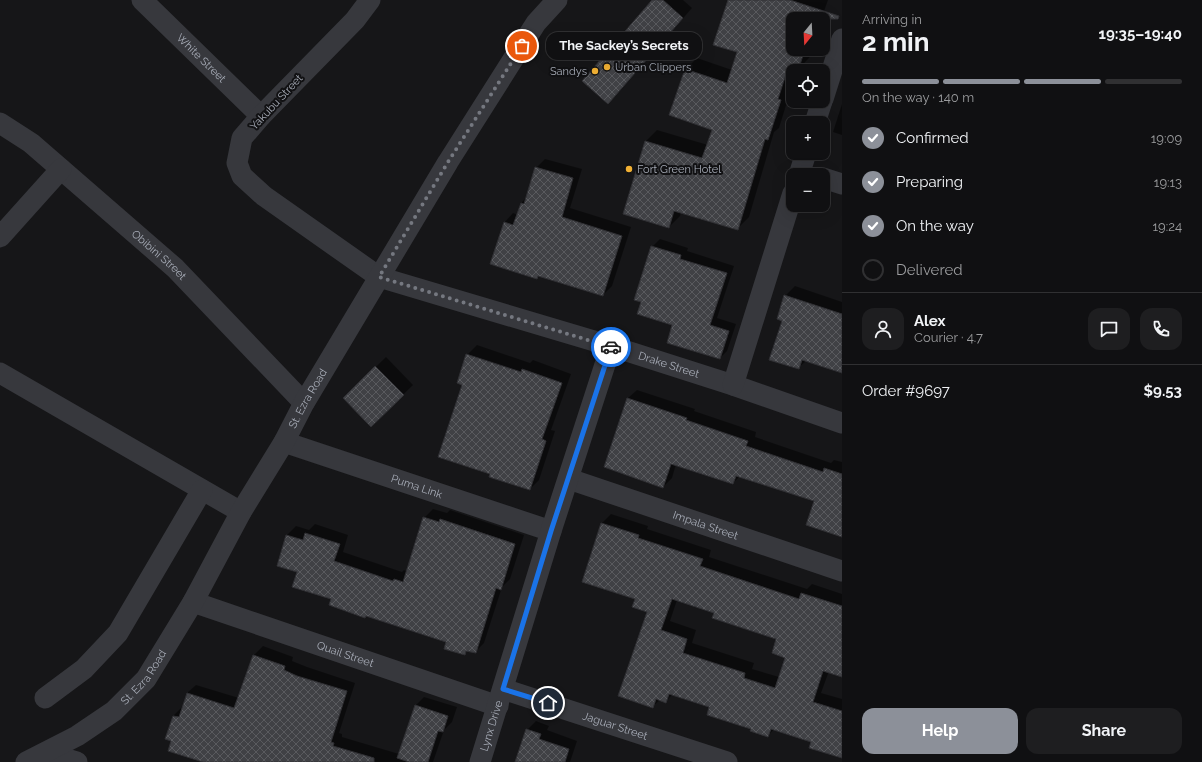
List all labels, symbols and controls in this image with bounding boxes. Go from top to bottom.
north arrow [786,12,830,56]
map controls [786,12,830,212]
text: Arriving in [862,12,922,27]
text: 19:35–19:40 [1099,25,1182,43]
text: 2 min [862,27,929,57]
pin [505,29,539,63]
street label: White Street [174,31,229,85]
callout: The Sackey’s Secrets [546,32,702,60]
icon: bag [511,35,533,57]
text: The Sackey’s Secrets [559,38,689,53]
place label: Urban Clippers [615,61,691,74]
marker: Urban Clippers [602,62,612,72]
button: locate [786,64,830,108]
place label: Sandys [550,65,587,78]
marker: Sandys [590,66,600,76]
street label: Yakubu Street [247,72,306,133]
text: On the way · 140 m [862,90,974,105]
button: + [786,116,830,160]
icon: check [862,127,884,149]
text: Confirmed [896,129,969,147]
text: 19:09 [1151,131,1182,146]
place label: Fort Green Hotel [637,163,721,176]
marker: Fort Green Hotel [624,164,634,174]
button: − [786,168,830,212]
icon: check [862,171,884,193]
text: Preparing [896,173,963,191]
text: 19:13 [1154,175,1182,190]
icon: check [862,215,884,237]
text: On the way [896,217,974,235]
text: 19:24 [1153,219,1182,234]
street label: Obibini Street [129,227,189,283]
text: Delivered [896,261,963,279]
button: person [862,308,904,350]
button: chat [1088,308,1130,350]
button: phone [1140,308,1182,350]
text: Alex [914,312,945,330]
courier [591,327,631,367]
text: Courier · 4.7 [914,330,983,345]
icon: car [600,336,622,358]
street label: Drake Street [637,349,701,381]
street label: St. Ezra Road [286,366,330,431]
text: Order #9697 [862,382,950,400]
text: $9.53 [1144,382,1182,400]
street label: Puma Link [389,472,444,501]
street label: Impala Street [671,508,740,543]
street label: Quail Street [315,639,376,670]
street label: St. Ezra Road [118,648,169,708]
pin [531,686,565,720]
icon: home [537,692,559,714]
street label: Lynx Drive [478,698,506,753]
button: Help [862,708,1018,754]
button: Share [1026,708,1182,754]
street label: Jaguar Street [581,709,649,743]

